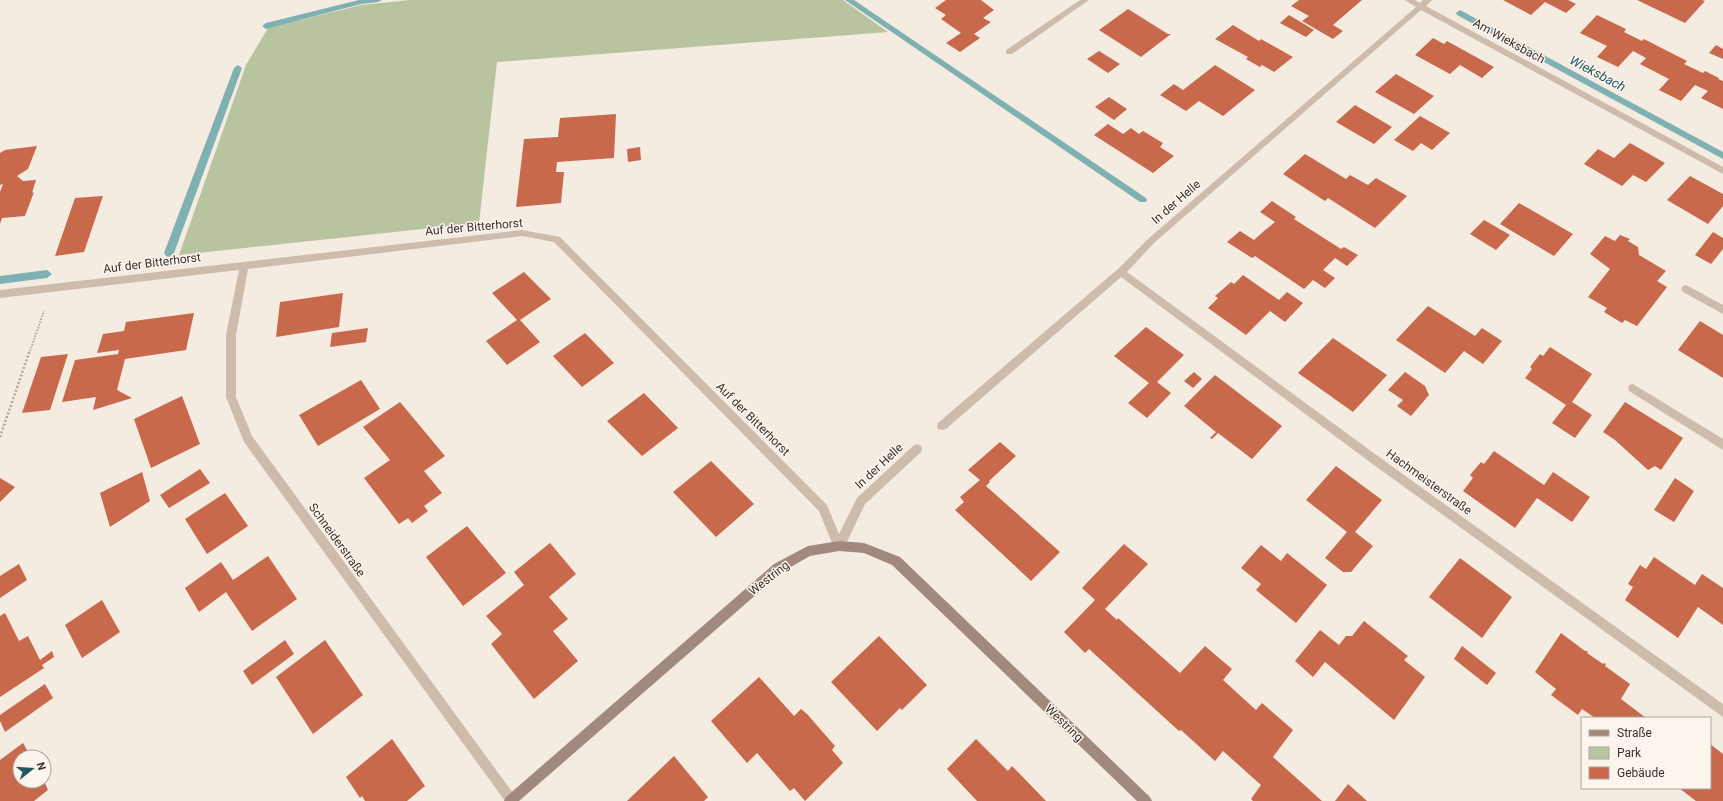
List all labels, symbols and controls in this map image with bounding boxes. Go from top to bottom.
street label: Am Wieksbach [1471,16,1547,66]
water label: Wieksbach [1567,52,1628,94]
street label: In der Helle [1149,177,1203,227]
street label: Auf der Bitterhorst [425,216,524,238]
street label: Auf der Bitterhorst [103,250,202,276]
street label: Auf der Bitterhorst [713,379,793,459]
street label: In der Helle [852,440,906,492]
street label: Hachmeisterstraße [1383,446,1475,518]
street label: Schneiderstraße [306,501,368,579]
street label: Westring [746,558,792,598]
street label: Westring [1042,702,1086,744]
legend [1581,717,1711,789]
text: Straße [1617,726,1652,740]
text: Park [1617,746,1642,760]
north arrow [12,749,52,789]
text: N [34,761,49,772]
text: Gebäude [1617,766,1665,780]

